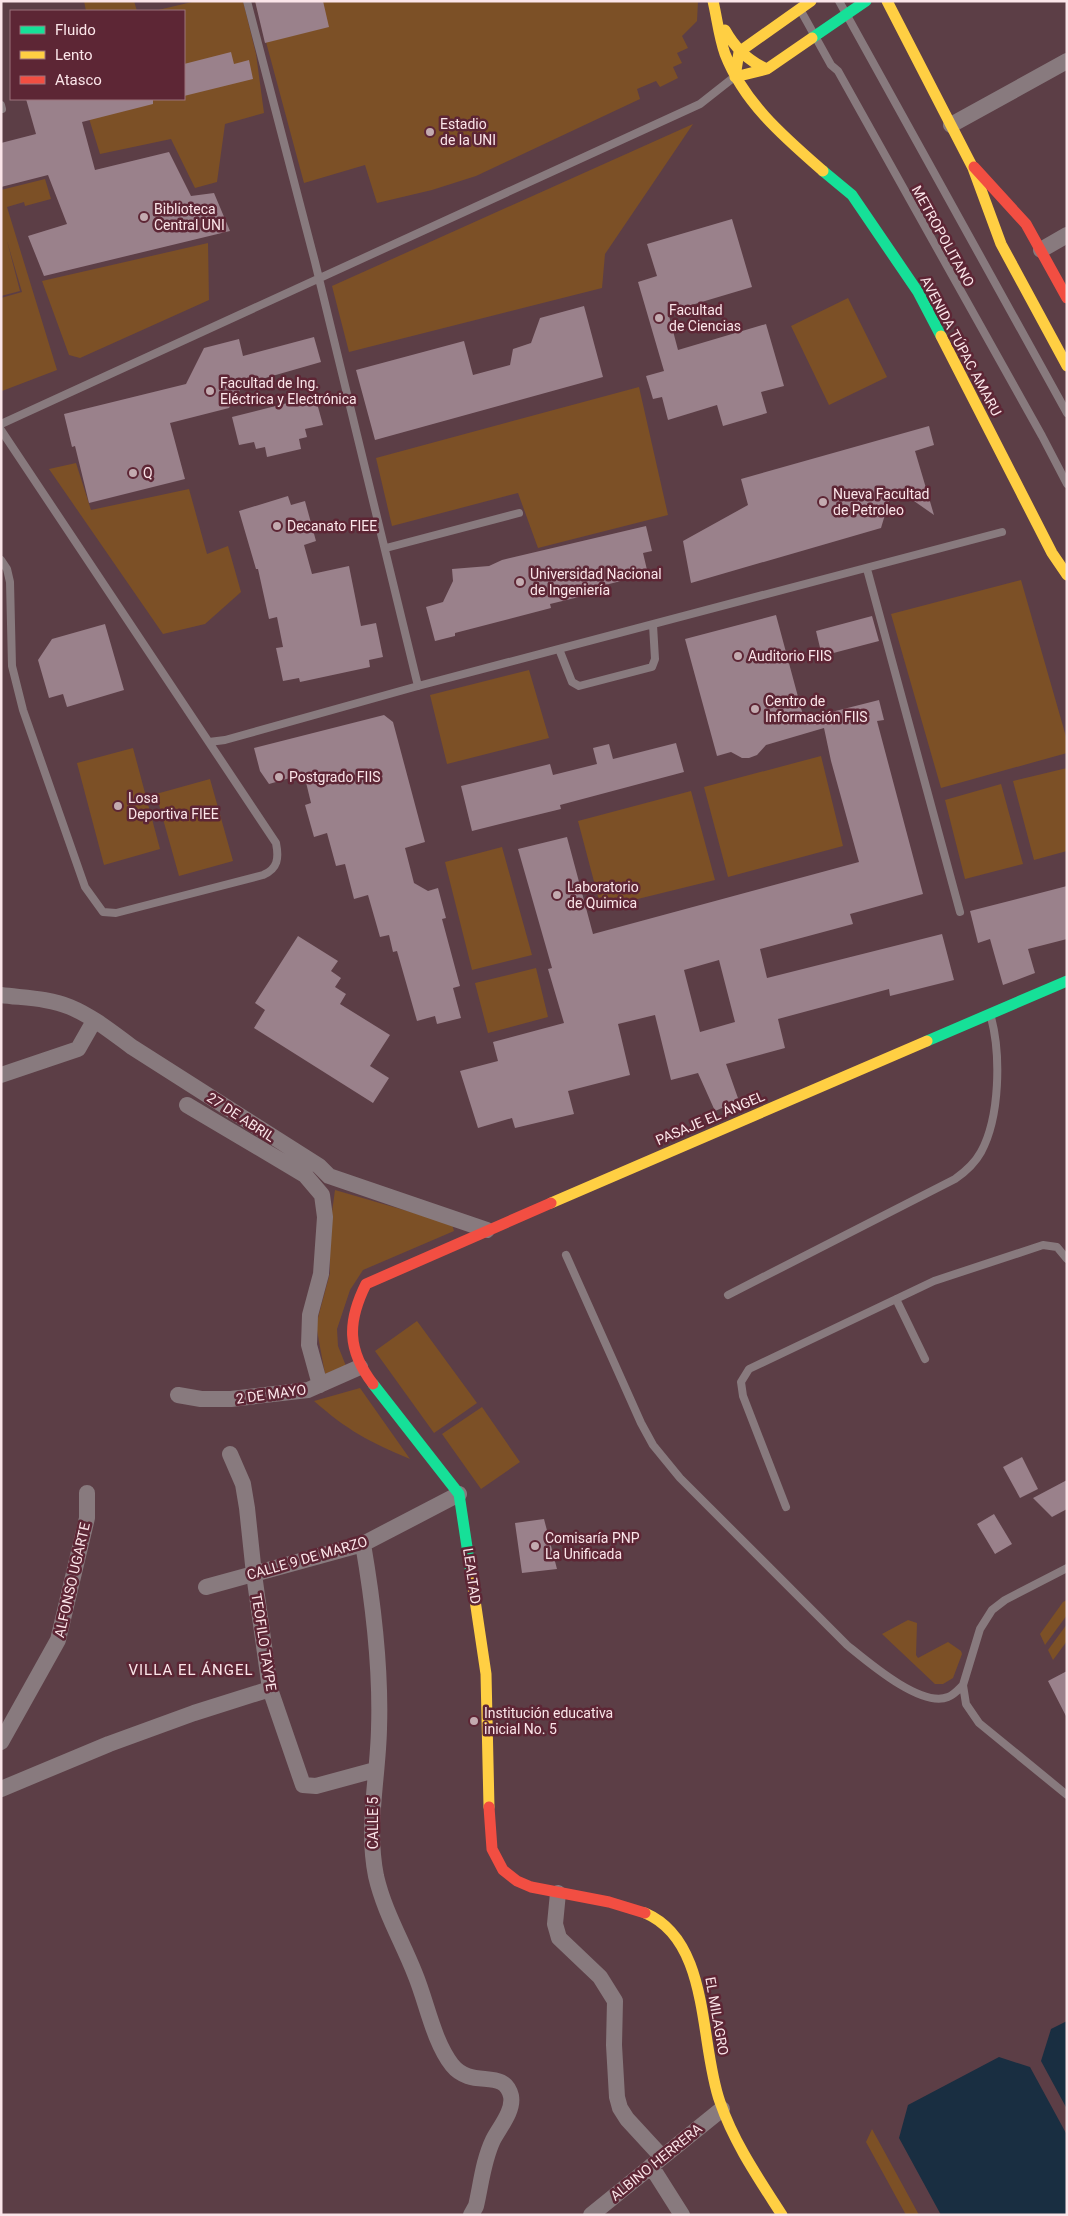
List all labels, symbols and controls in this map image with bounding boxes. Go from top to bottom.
legend [10,10,185,100]
text: Fluido [55,21,96,39]
text: Lento [55,46,93,64]
text: Atasco [55,71,102,89]
place label: Estadio de la UNI [440,116,496,148]
marker: Estadio de la UNI [424,126,436,138]
street label: METROPOLITANO [909,183,977,289]
place label: Biblioteca Central UNI [154,201,225,233]
marker: Biblioteca Central UNI [138,211,150,223]
street label: AVENIDA TÚPAC AMARU [917,273,1006,419]
place label: Facultad de Ciencias [669,302,741,334]
marker: Facultad de Ciencias [653,312,665,324]
place label: Facultad de Ing. Eléctrica y Electrónica [220,375,357,407]
marker: Facultad de Ing. Eléctrica y Electrónica [204,385,216,397]
place label: Q [143,465,153,481]
marker: Q [127,467,139,479]
place label: Nueva Facultad de Petroleo [833,486,929,518]
marker: Nueva Facultad de Petroleo [817,496,829,508]
place label: Decanato FIEE [287,518,377,534]
marker: Decanato FIEE [271,520,283,532]
place label: Universidad Nacional de Ingeniería [530,566,662,598]
marker: Universidad Nacional de Ingeniería [514,576,526,588]
place label: Auditorio FIIS [748,648,832,664]
marker: Auditorio FIIS [732,650,744,662]
place label: Centro de Información FIIS [765,693,868,725]
marker: Centro de Información FIIS [749,703,761,715]
place label: Postgrado FIIS [289,769,381,785]
marker: Postgrado FIIS [273,771,285,783]
place label: Losa Deportiva FIEE [128,790,219,822]
marker: Losa Deportiva FIEE [112,800,124,812]
place label: Laboratorio de Quimica [567,879,639,911]
marker: Laboratorio de Quimica [551,889,563,901]
street label: PASAJE EL ÁNGEL [653,1087,767,1148]
street label: 27 DE ABRIL [204,1089,278,1145]
street label: 2 DE MAYO [235,1381,307,1407]
street label: ALFONSO UGARTE [51,1521,93,1639]
place label: Comisaría PNP La Unificada [545,1530,640,1562]
street label: CALLE 9 DE MARZO [245,1533,369,1583]
marker: Comisaría PNP La Unificada [529,1540,541,1552]
street label: LEALTAD [460,1547,484,1605]
street label: TEOFILO TAYPE [248,1592,280,1692]
district label: VILLA EL ÁNGEL [128,1661,254,1679]
place label: Institución educativa inicial No. 5 [484,1705,613,1737]
marker: Institución educativa inicial No. 5 [468,1715,480,1727]
street label: CALLE 5 [365,1797,381,1849]
street label: EL MILAGRO [702,1975,732,2057]
street label: ALBINO HERRERA [607,2120,705,2204]

